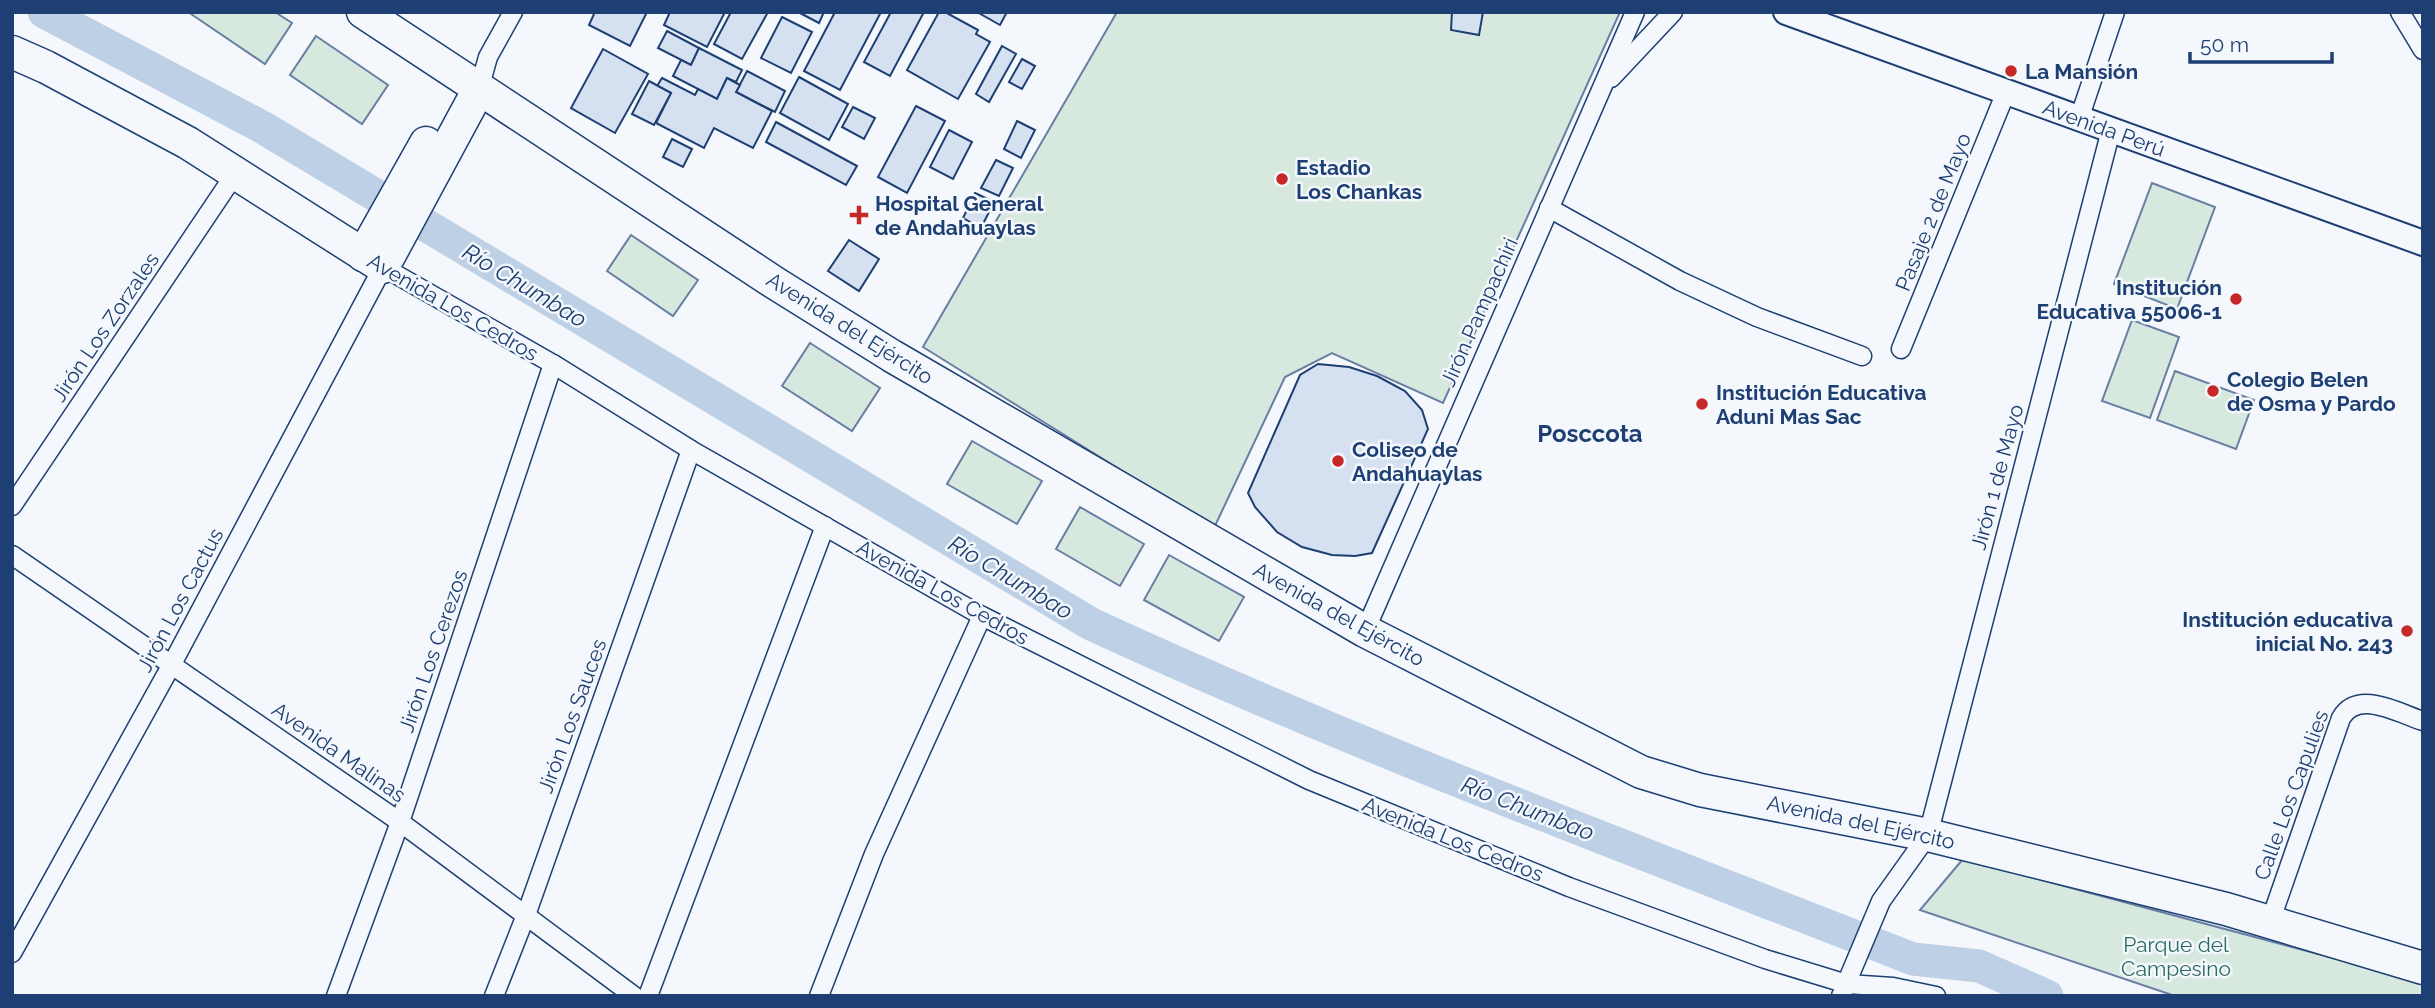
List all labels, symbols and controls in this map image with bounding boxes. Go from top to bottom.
scale bar [2190,21,2332,65]
text: 50 m [2200,32,2249,57]
place label: La Mansión [2025,59,2138,84]
marker: La Mansión [2003,63,2019,79]
street label: Avenida Perú [2039,94,2169,162]
street label: Pasaje 2 de Mayo [1890,129,1976,295]
place label: Estadio Los Chankas [1296,155,1422,204]
marker: Estadio Los Chankas [1274,171,1290,187]
place label: Hospital General de Andahuaylas [875,191,1044,240]
marker: Hospital General de Andahuaylas [849,205,869,225]
street label: Jirón Pampachiri [1435,234,1523,390]
water label: Río Chumbao [458,237,592,333]
street label: Jirón Los Zorzales [46,248,164,406]
street label: Avenida Los Cedros [363,248,543,366]
street label: Avenida del Ejército [762,267,938,389]
place label: Institución Educativa 55006-1 [2037,275,2222,324]
marker: Institución Educativa 55006-1 [2228,291,2244,307]
place label: Colegio Belen de Osma y Pardo [2227,367,2396,416]
place label: Institución Educativa Aduni Mas Sac [1716,380,1927,429]
marker: Colegio Belen de Osma y Pardo [2205,383,2221,399]
marker: Institución Educativa Aduni Mas Sac [1694,396,1710,412]
street label: Jirón 1 de Mayo [1966,401,2028,553]
district label: Posccota [1537,419,1643,448]
place label: Coliseo de Andahuaylas [1352,437,1482,486]
marker: Coliseo de Andahuaylas [1330,453,1346,469]
street label: Jirón Los Cactus [132,524,228,676]
water label: Río Chumbao [944,529,1078,625]
street label: Avenida Los Cedros [853,534,1033,650]
street label: Avenida del Ejército [1249,557,1429,671]
street label: Jirón Los Cerezos [393,566,473,736]
place label: Institución educativa inicial No. 243 [2182,607,2393,656]
marker: Institución educativa inicial No. 243 [2399,623,2415,639]
street label: Jirón Los Sauces [532,635,612,797]
street label: Avenida Malinas [267,697,411,807]
street label: Calle Los Capulies [2249,707,2333,883]
water label: Río Chumbao [1458,770,1598,846]
street label: Avenida del Ejército [1765,790,1957,854]
street label: Avenida Los Cedros [1359,791,1547,887]
park label: Parque del Campesino [2121,932,2231,981]

